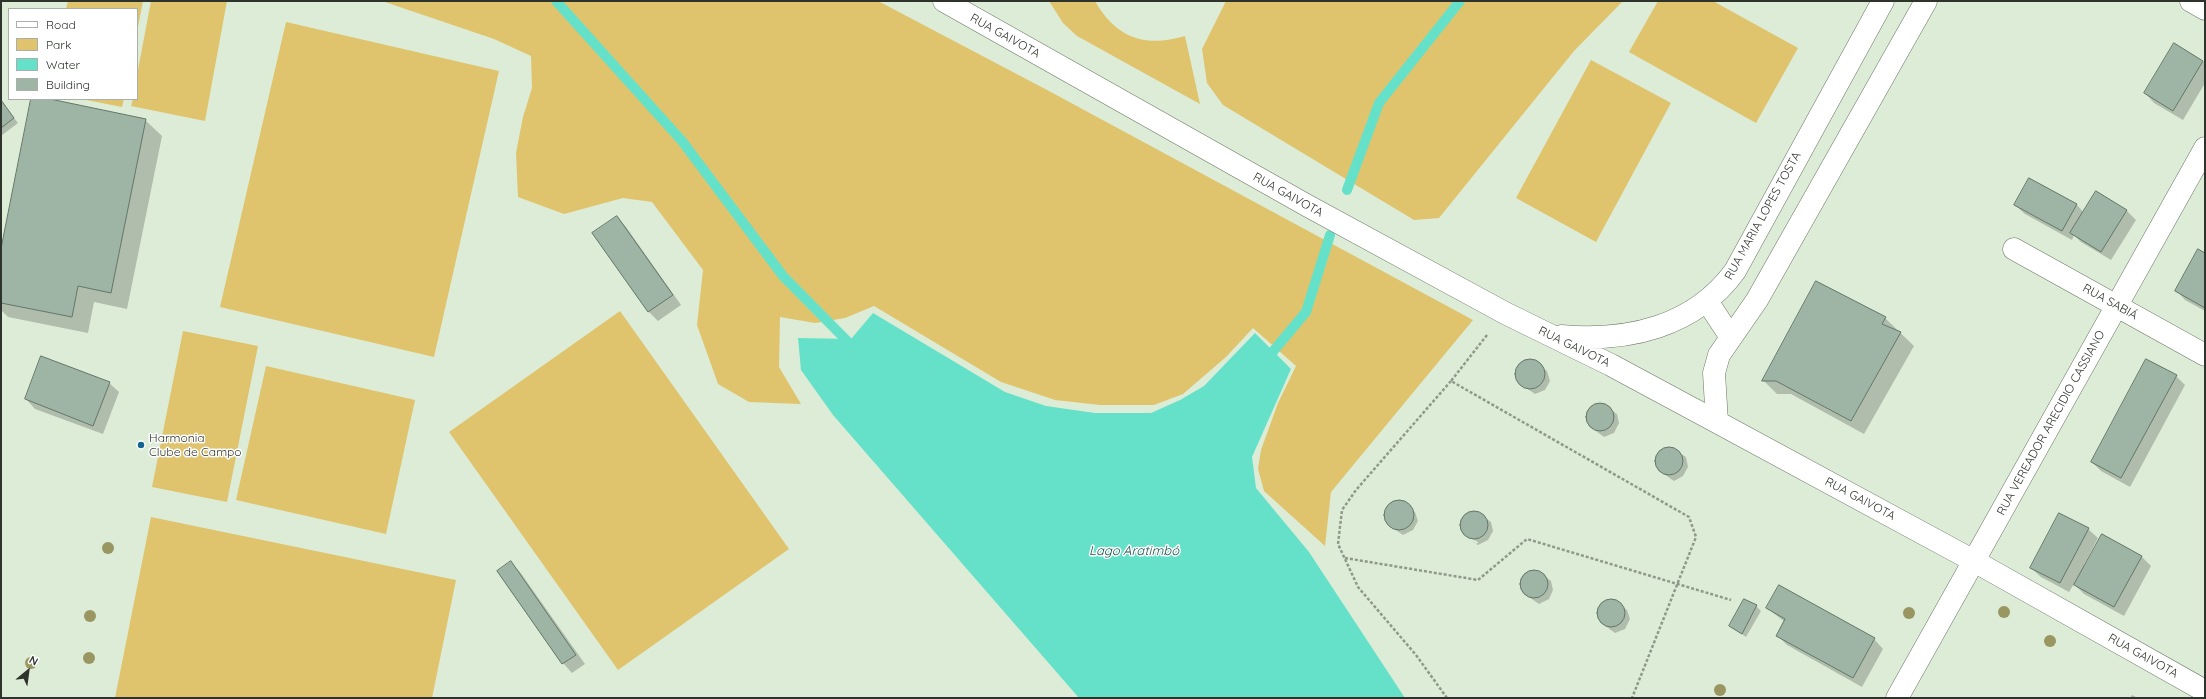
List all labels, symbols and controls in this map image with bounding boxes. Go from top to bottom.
legend [8,8,138,100]
street label: RUA GAIVOTA [967,11,1043,61]
text: Road [46,17,76,32]
text: Park [46,37,71,52]
text: Water [46,57,80,72]
text: Building [46,77,90,92]
street label: RUA MARIA LOPES TOSTA [1722,150,1804,282]
street label: RUA GAIVOTA [1250,170,1326,220]
street label: RUA SABIÁ [2080,281,2140,323]
street label: RUA GAIVOTA [1536,323,1612,371]
street label: RUA VEREADOR ARECIDIO CASSIANO [1994,328,2108,518]
place label: Harmonia Clube de Campo [149,431,242,459]
marker: Harmonia Clube de Campo [136,440,146,450]
street label: RUA GAIVOTA [1822,474,1898,524]
water label: Lago Aratimbó [1089,543,1179,559]
street label: RUA GAIVOTA [2105,631,2181,681]
north arrow [8,651,48,691]
text: N [27,652,41,669]

